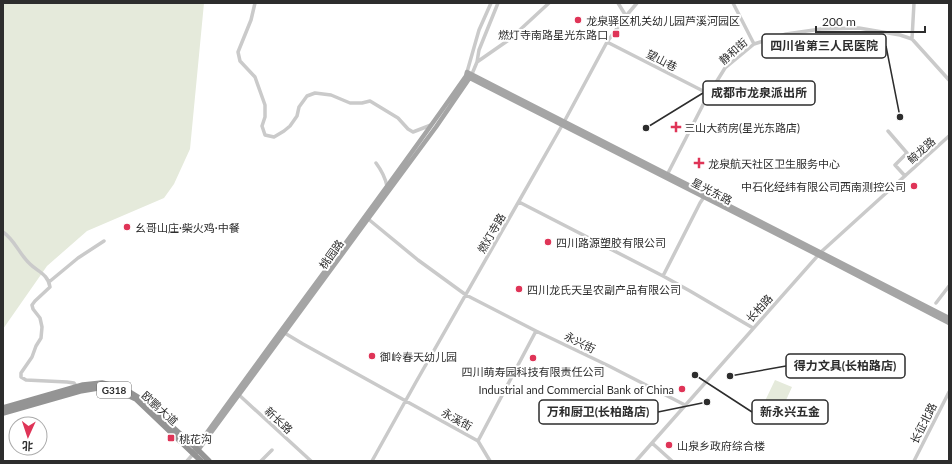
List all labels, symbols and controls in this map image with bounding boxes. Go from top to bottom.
scale bar [816,8,925,34]
place label: 龙泉驿区机关幼儿园芦溪河园区 [586,14,740,27]
text: 200 m [822,14,856,29]
marker: 龙泉驿区机关幼儿园芦溪河园区 [573,15,583,25]
place label: 燃灯寺南路星光东路口 [498,28,608,41]
marker: 燃灯寺南路星光东路口 [611,29,621,39]
callout: 四川省第三人民医院 [762,34,886,58]
street label: 静和街 [716,35,750,67]
text: 四川省第三人民医院 [770,38,878,53]
street label: 望山巷 [644,47,680,73]
callout: 成都市龙泉派出所 [703,81,815,105]
text: 成都市龙泉派出所 [711,85,807,100]
place label: 三山大药房(星光东路店) [684,121,800,134]
marker: 三山大药房(星光东路店) [671,122,681,132]
street label: 鲸龙路 [904,134,938,166]
marker: 龙泉航天社区卫生服务中心 [693,157,705,169]
place label: 龙泉航天社区卫生服务中心 [708,157,840,170]
street label: 星光东路 [689,175,735,207]
place label: 中石化经纬有限公司西南测控公司 [741,180,906,193]
marker: 中石化经纬有限公司西南测控公司 [909,181,919,191]
street label: 燃灯寺路 [474,211,508,255]
place label: 幺哥山庄·柴火鸡·中餐 [135,221,240,234]
marker: 幺哥山庄·柴火鸡·中餐 [122,222,132,232]
place label: 四川路源塑胶有限公司 [556,236,666,249]
street label: 桃园路 [316,237,346,271]
marker: 四川路源塑胶有限公司 [543,237,553,247]
place label: 四川龙氏天呈农副产品有限公司 [527,283,681,296]
marker: 四川龙氏天呈农副产品有限公司 [514,284,524,294]
street label: 长柏路 [743,291,775,325]
street label: 永兴街 [562,329,598,355]
place label: 御岭春天幼儿园 [379,350,457,363]
marker: 御岭春天幼儿园 [367,351,377,361]
marker: 四川萌寿园科技有限责任公司 [528,353,538,363]
callout: 得力文具(长柏路店) [786,354,905,378]
text: 得力文具(长柏路店) [794,358,896,373]
place label: 四川萌寿园科技有限责任公司 [462,365,605,378]
road number: G318 [97,382,131,398]
place label: Industrial and Commercial Bank of China [478,383,674,396]
marker: Industrial and Commercial Bank of China [677,384,687,394]
street label: 欧鹏大道 [139,388,181,428]
callout: 万和厨卫(长柏路店) [539,400,658,424]
callout: 新永兴五金 [752,400,828,424]
street label: 长征北路 [907,400,939,446]
street label: 新长路 [262,404,296,436]
text: 万和厨卫(长柏路店) [547,404,649,419]
text: 新永兴五金 [760,404,820,419]
street label: 永溪街 [439,405,475,433]
north arrow [8,416,48,456]
place label: 桃花沟 [179,432,212,445]
marker: 桃花沟 [166,433,176,443]
place label: 山泉乡政府综合楼 [677,439,765,452]
text: 北 [22,440,33,453]
marker: 山泉乡政府综合楼 [664,440,674,450]

